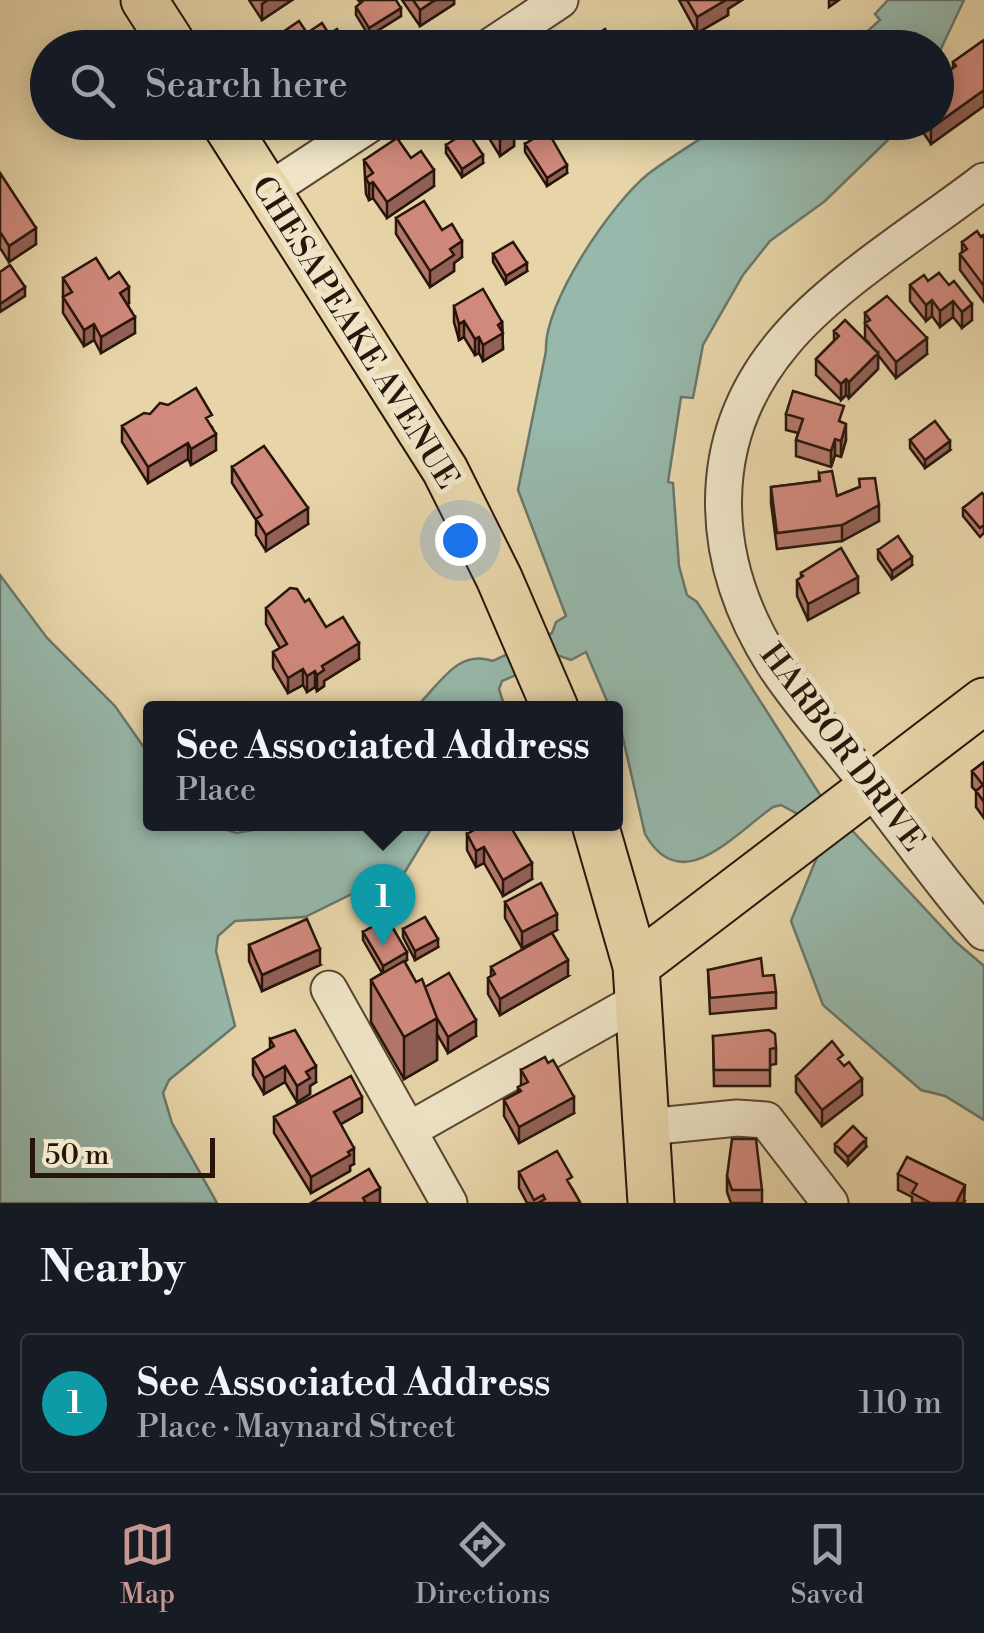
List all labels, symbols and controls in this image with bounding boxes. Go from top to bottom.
search box [30,30,954,140]
icon: search [65,58,120,113]
text: Search here [145,62,348,109]
street label: CHESAPEAKE AVENUE [243,169,468,496]
your location [435,515,486,566]
street label: HARBOR DRIVE [751,636,933,859]
popup [143,701,623,831]
text: See Associated Address [176,723,590,770]
text: Place [176,770,256,810]
pin: 1 [350,864,416,946]
scale bar [30,1133,215,1178]
text: 50 m [45,1138,109,1173]
text: Nearby [40,1242,185,1295]
text: See Associated Address [137,1360,550,1407]
text: 1 [67,1383,82,1423]
text: 110 m [859,1383,942,1423]
text: Place · Maynard Street [137,1407,456,1447]
tab: Map [120,1517,175,1612]
tab: Directions [415,1517,550,1612]
tab: Saved [790,1517,864,1612]

